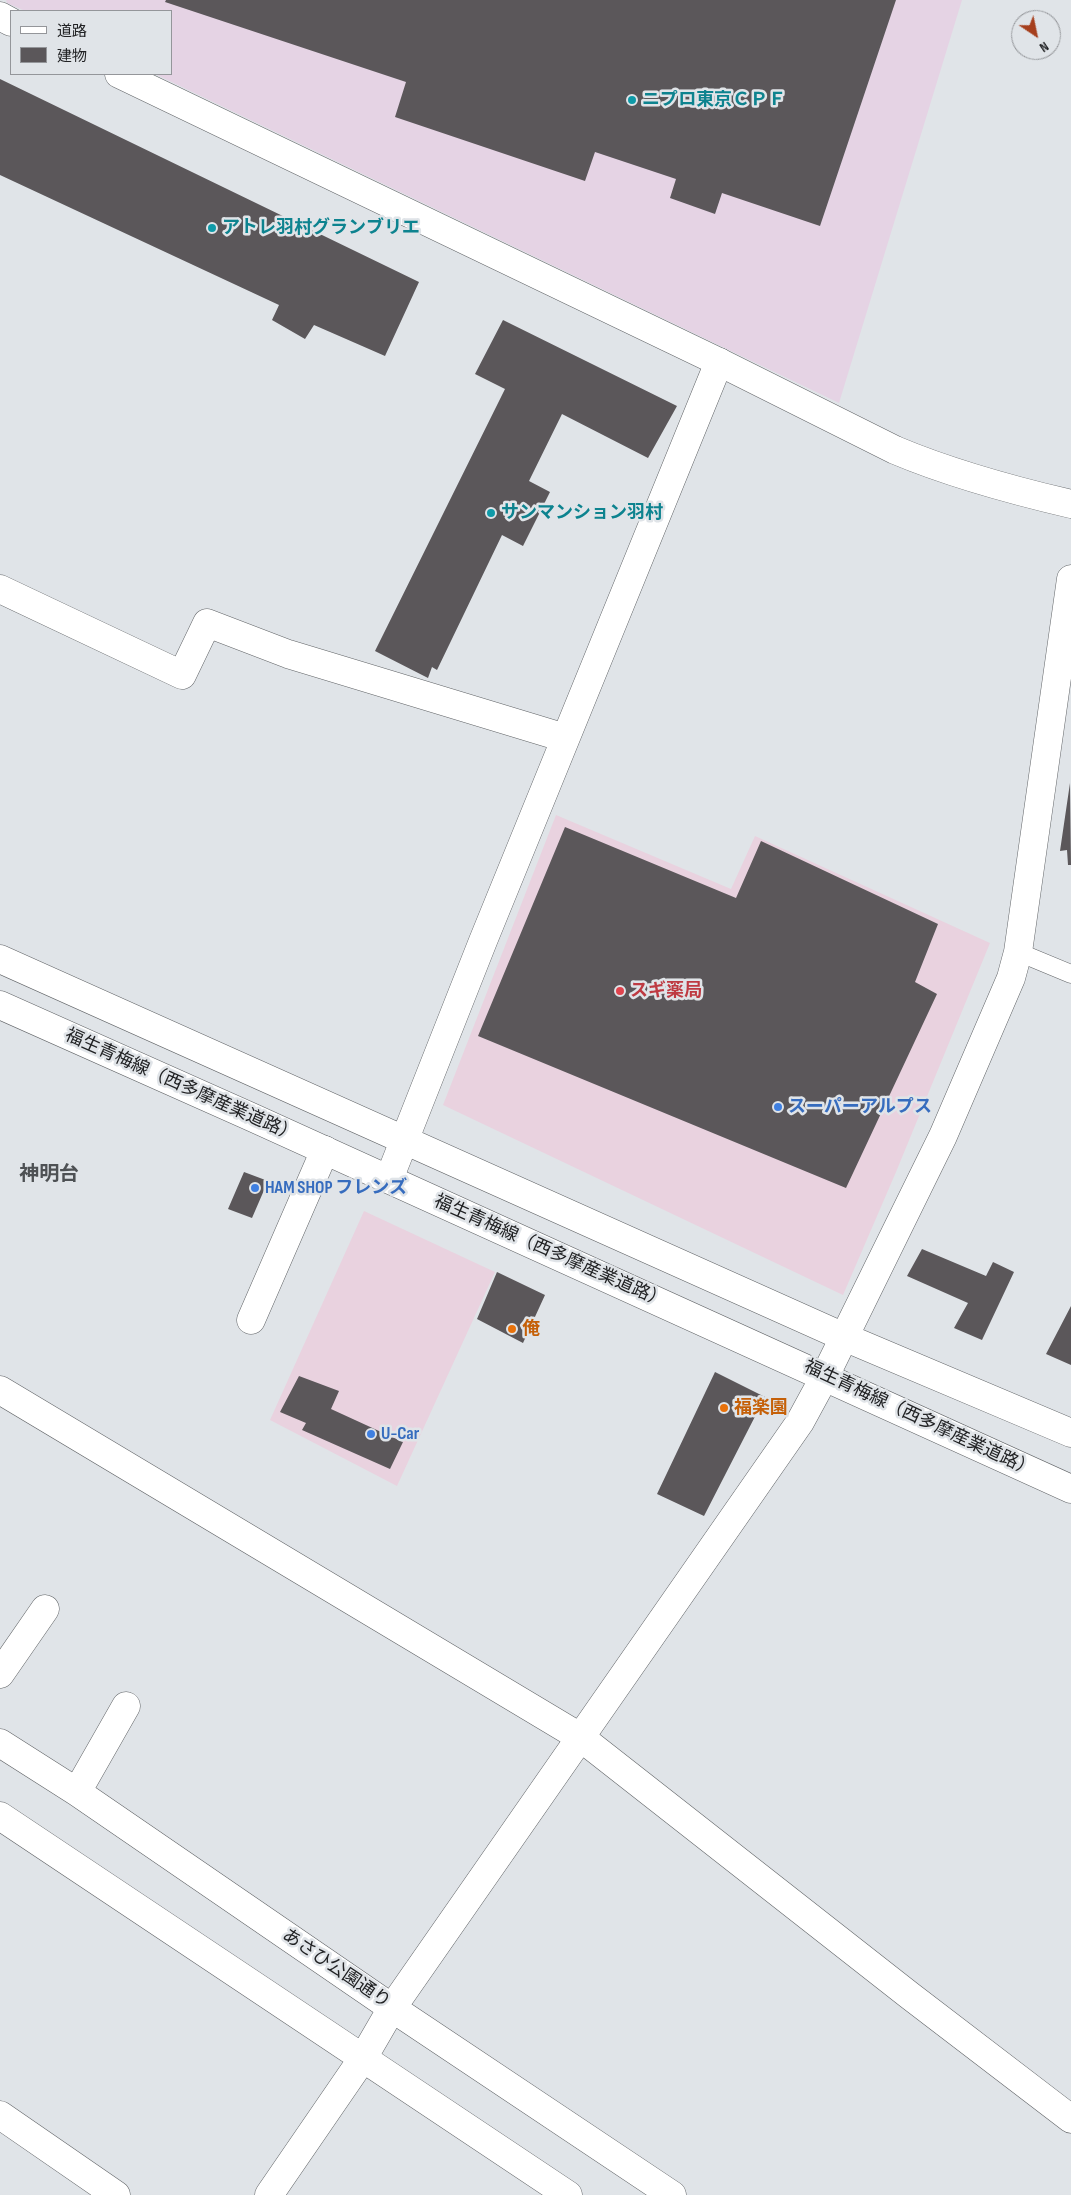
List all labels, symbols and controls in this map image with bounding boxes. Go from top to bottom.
legend [10,10,172,75]
north arrow [1011,10,1061,60]
text: 道路 [57,22,87,41]
text: N [1036,38,1052,56]
text: 建物 [57,47,87,66]
place label: ニプロ東京ＣＰＦ [642,89,786,111]
marker: ニプロ東京ＣＰＦ [626,94,638,106]
place label: アトレ羽村グランブリエ [222,217,420,239]
marker: アトレ羽村グランブリエ [206,222,218,234]
place label: サンマンション羽村 [501,502,663,524]
marker: サンマンション羽村 [485,507,497,519]
place label: スギ薬局 [630,980,702,1002]
marker: スギ薬局 [614,985,626,997]
street label: 福生青梅線（西多摩産業道路） [62,1025,300,1147]
place label: スーパーアルプス [788,1096,932,1118]
marker: スーパーアルプス [772,1101,784,1113]
district label: 神明台 [19,1163,79,1187]
place label: HAM SHOP フレンズ [265,1177,407,1199]
marker: HAM SHOP フレンズ [249,1182,261,1194]
street label: 福生青梅線（西多摩産業道路） [431,1191,669,1313]
place label: 俺 [522,1318,540,1340]
marker: 俺 [506,1323,518,1335]
street label: 福生青梅線（西多摩産業道路） [800,1356,1038,1482]
place label: 福楽園 [734,1397,788,1419]
marker: 福楽園 [718,1402,730,1414]
place label: U-Car [381,1423,419,1445]
marker: U-Car [365,1428,377,1440]
street label: あさひ公園通り [278,1925,394,2013]

